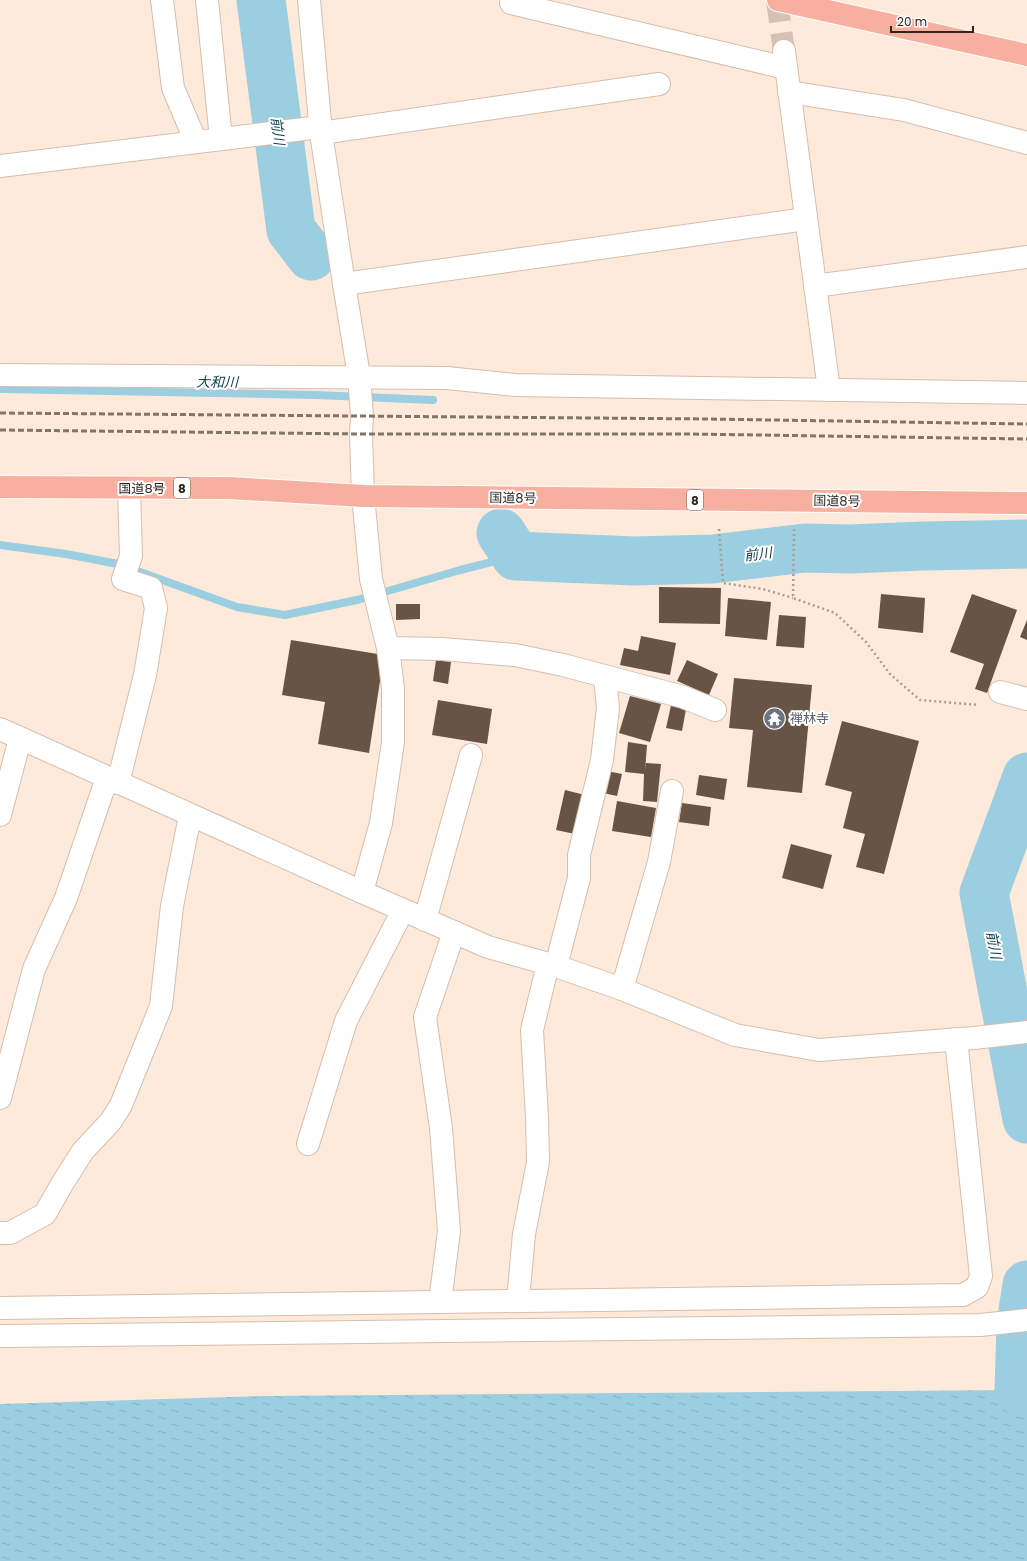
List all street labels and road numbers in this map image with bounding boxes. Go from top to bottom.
road number: 8 [174,478,190,498]
street label: 国道8号 [118,479,166,498]
street label: 国道8号 [489,488,537,508]
road number: 8 [687,490,703,510]
street label: 国道8号 [813,491,861,511]

